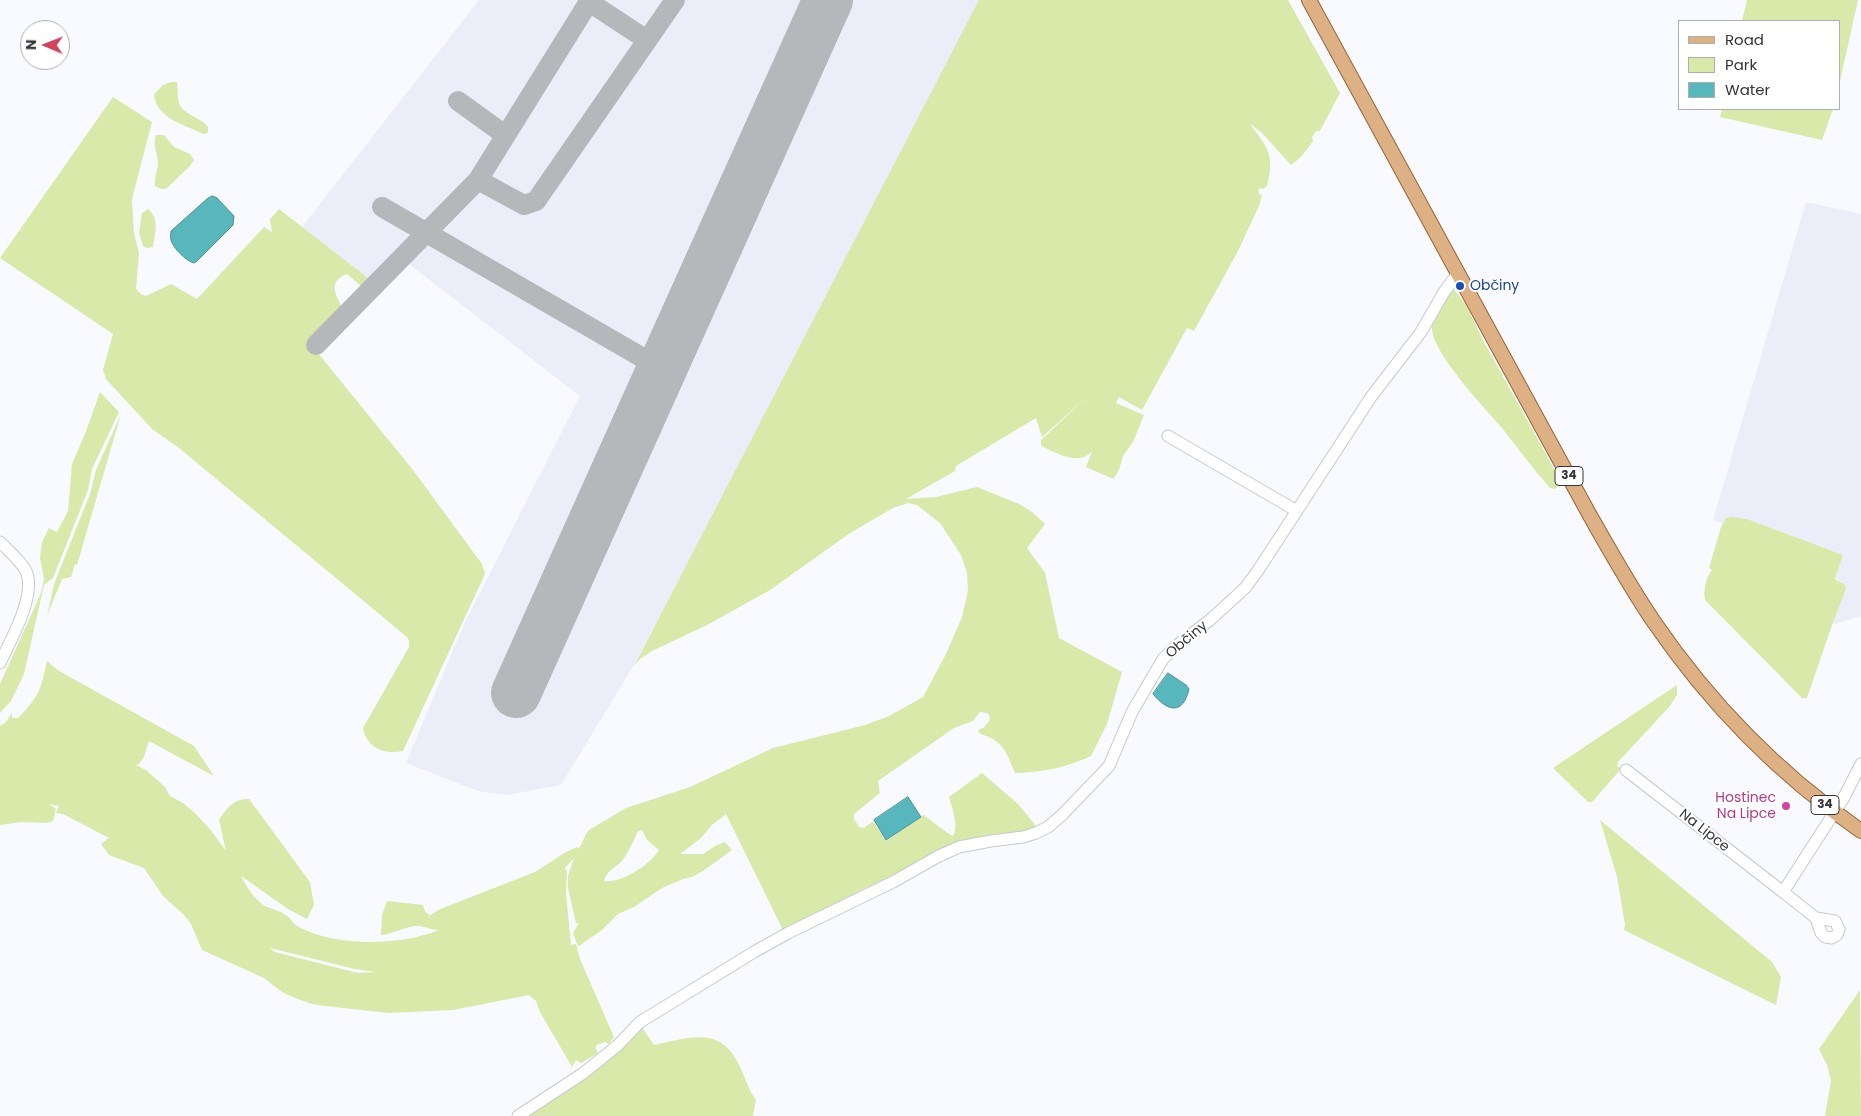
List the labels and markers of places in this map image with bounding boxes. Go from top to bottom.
place label: Občiny [1470,278,1519,294]
marker: Občiny [1454,280,1466,292]
place label: Hostinec Na Lipce [1715,790,1776,822]
marker: Hostinec Na Lipce [1780,800,1792,812]

